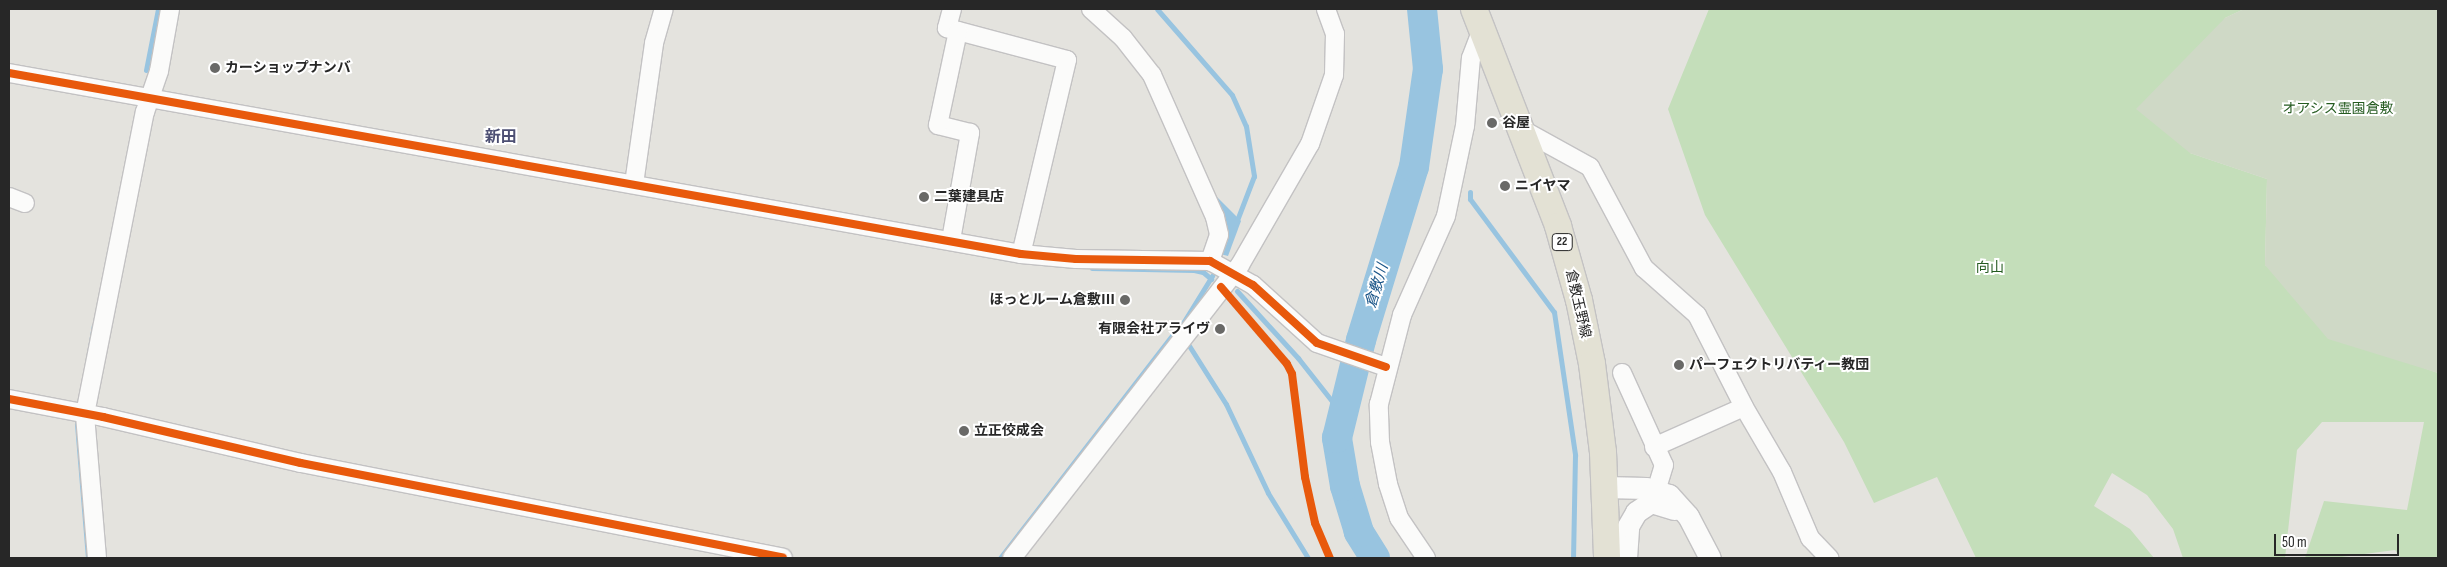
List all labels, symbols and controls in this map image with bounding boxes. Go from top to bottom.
place label: カーショップナンバ [225,60,351,76]
marker: カーショップナンバ [209,62,221,74]
park label: オアシス霊園倉敷 [2282,101,2394,117]
place label: 谷屋 [1502,115,1530,131]
marker: 谷屋 [1486,117,1498,129]
district label: 新田 [485,128,517,148]
place label: ニイヤマ [1515,178,1571,194]
marker: ニイヤマ [1499,180,1511,192]
place label: 二葉建具店 [934,189,1004,205]
marker: 二葉建具店 [918,191,930,203]
road number: 22 [1551,232,1573,252]
park label: 向山 [1976,260,2004,276]
water label: 倉敷川 [1362,262,1392,310]
street label: 倉敷玉野線 [1562,268,1594,340]
place label: ほっとルーム倉敷Ⅲ [989,292,1115,308]
marker: ほっとルーム倉敷Ⅲ [1119,294,1131,306]
place label: 有限会社アライヴ [1098,321,1210,337]
marker: 有限会社アライヴ [1214,323,1226,335]
place label: パーフェクトリバティー教団 [1689,357,1871,373]
marker: パーフェクトリバティー教団 [1673,359,1685,371]
place label: 立正佼成会 [974,423,1044,439]
marker: 立正佼成会 [958,425,970,437]
scale bar [2277,524,2402,556]
text: 50 m [2282,533,2307,552]

